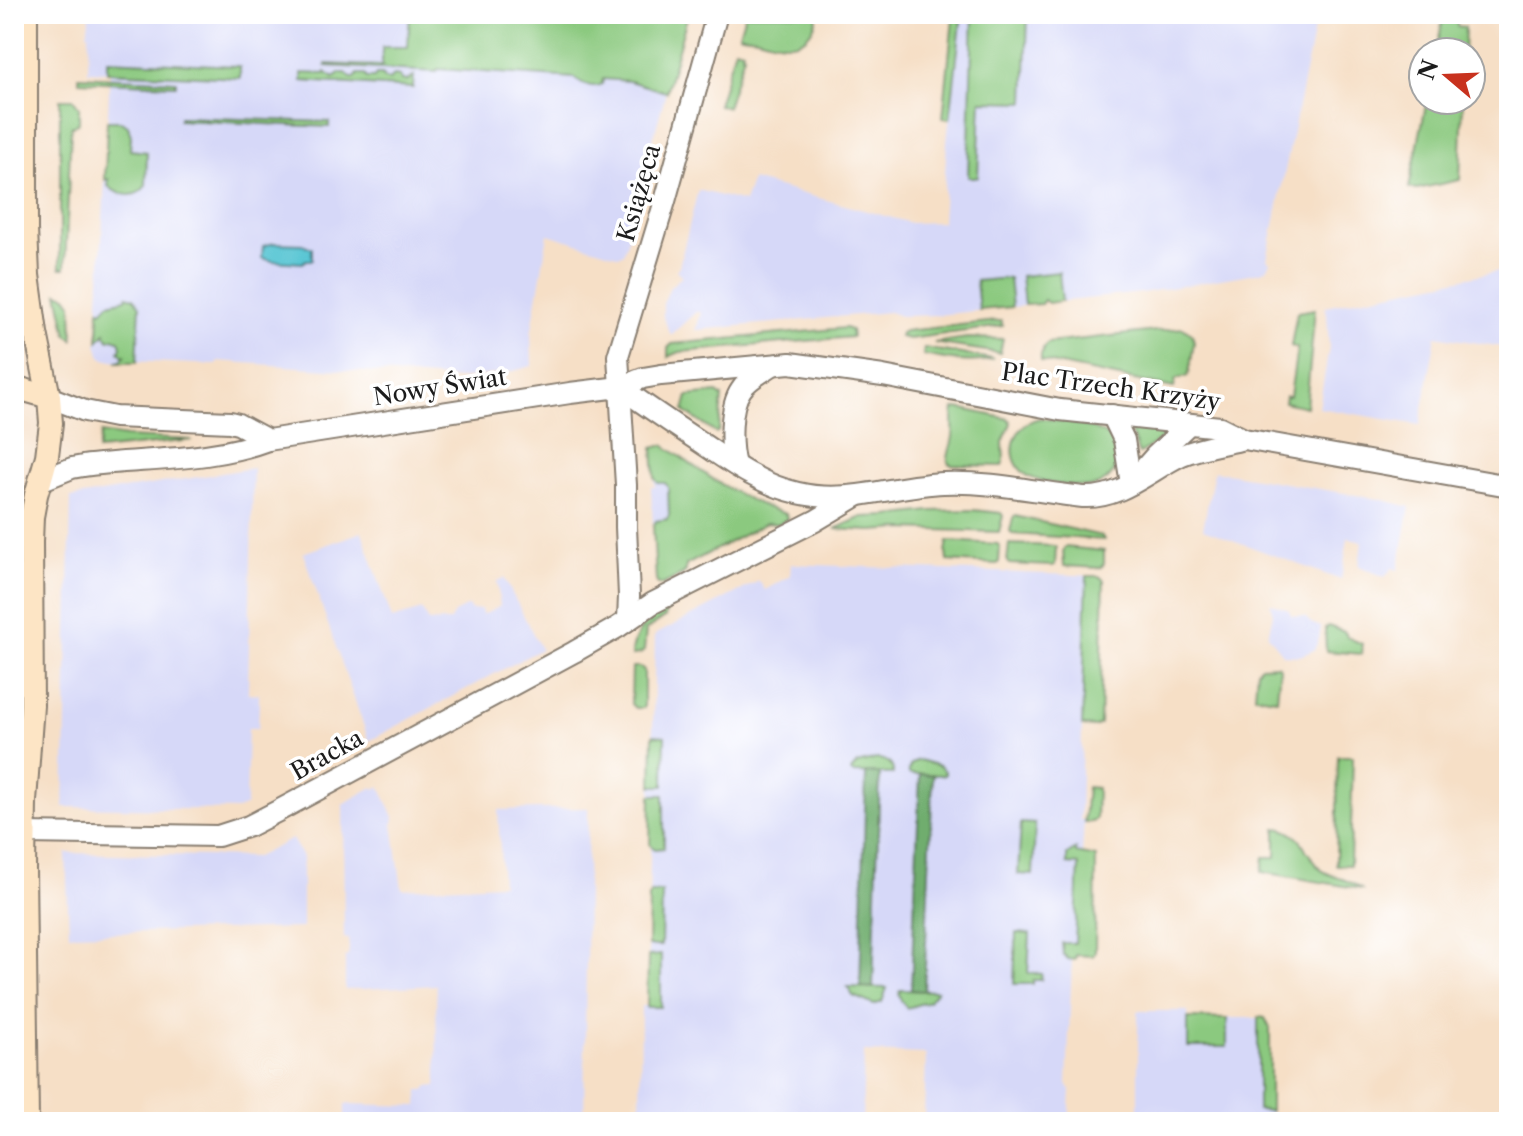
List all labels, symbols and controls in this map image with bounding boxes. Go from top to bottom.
north arrow [1407,36,1487,116]
text: N [1413,56,1444,83]
street label: Książęca [611,140,666,245]
street label: Plac Trzech Krzyży [1000,357,1223,416]
street label: Nowy Świat [371,361,509,411]
street label: Bracka [286,723,368,786]

